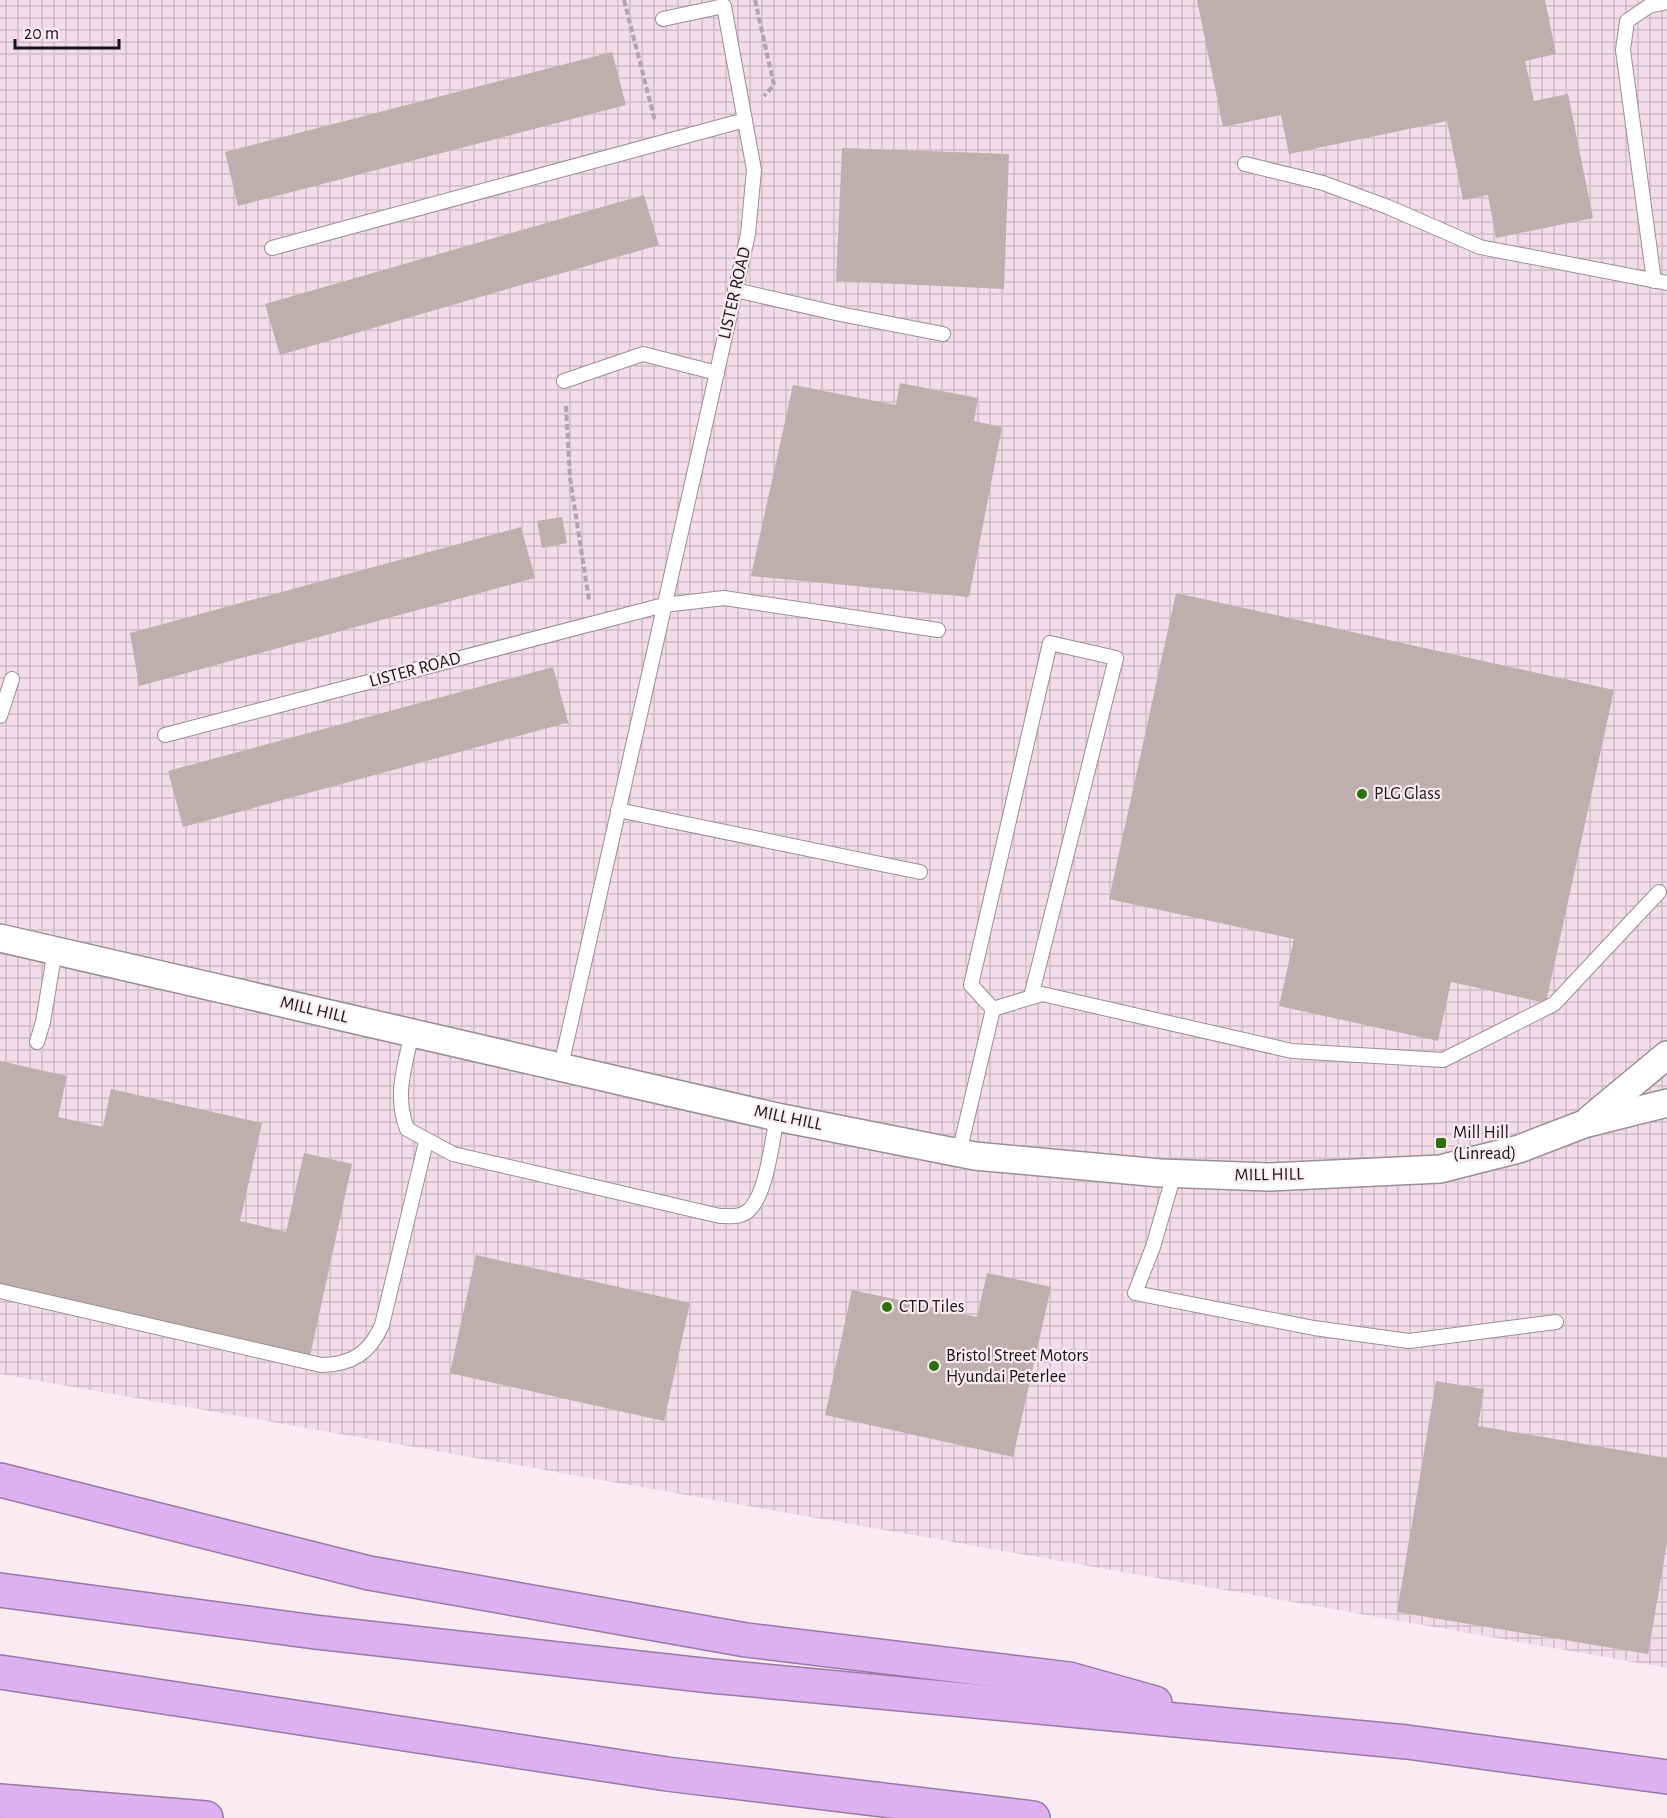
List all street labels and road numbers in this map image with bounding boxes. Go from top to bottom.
street label: LISTER ROAD [716,245,754,341]
street label: LISTER ROAD [367,649,463,691]
street label: MILL HILL [278,993,350,1027]
street label: MILL HILL [752,1102,824,1134]
street label: MILL HILL [1234,1165,1304,1185]

